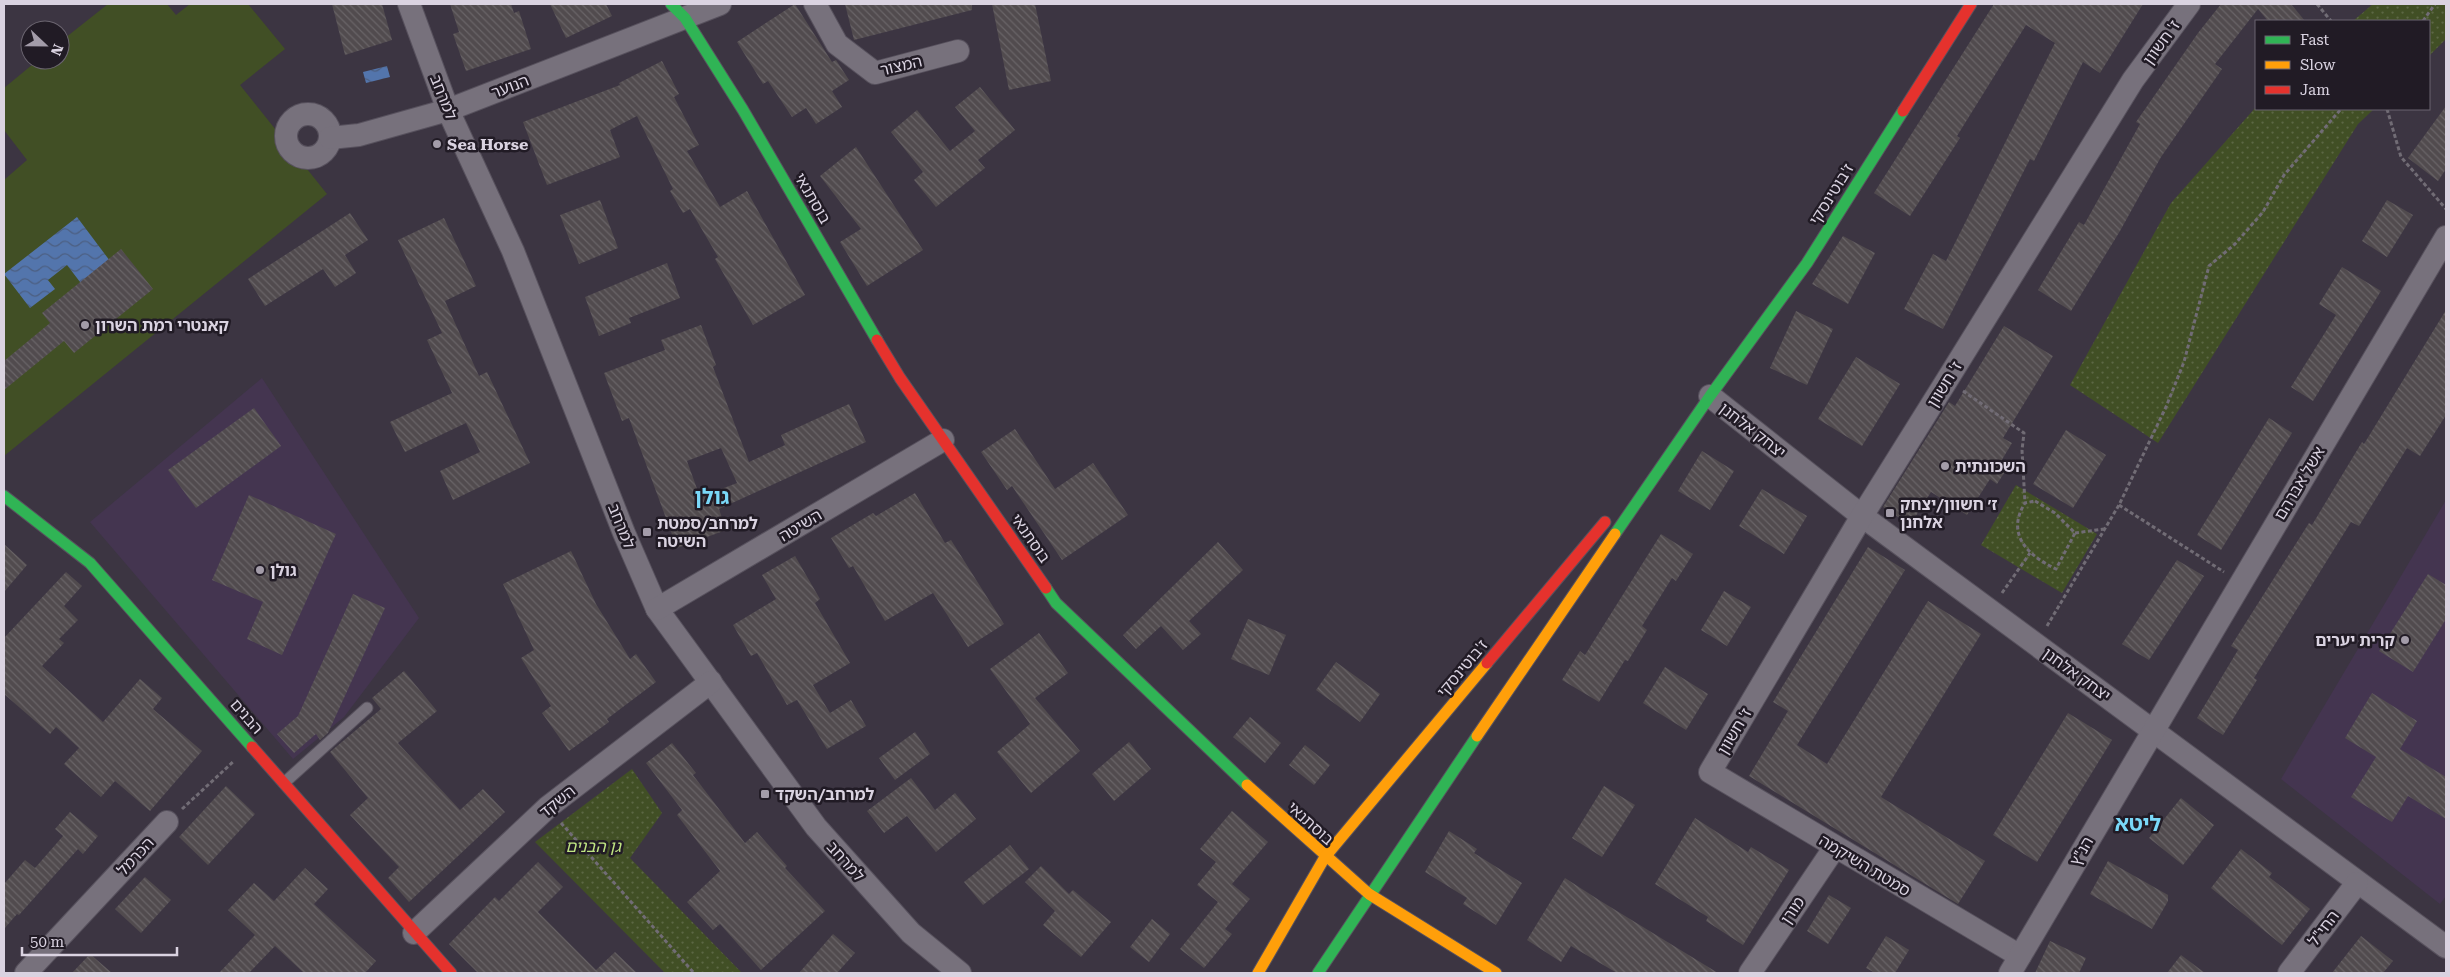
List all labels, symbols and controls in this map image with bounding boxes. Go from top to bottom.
street label: ז' חשוון [2139,16,2184,68]
north arrow [20,20,70,70]
legend [2255,20,2430,110]
text: Fast [2300,31,2330,49]
text: N [48,42,66,58]
street label: המצור [878,51,924,80]
text: Slow [2300,56,2336,74]
street label: הנוער [489,71,532,102]
street label: למרחב [426,72,461,123]
text: Jam [2300,81,2330,99]
place label: Sea Horse [447,135,528,154]
marker: Sea Horse [431,138,443,150]
street label: ז'בוטינסקי [1805,160,1858,228]
street label: בוסתנאי [790,169,835,227]
place label: קאנטרי רמת השרון [95,316,229,335]
marker: קאנטרי רמת השרון [79,319,91,331]
street label: ז' חשוון [1923,358,1966,411]
street label: יצחק אלחנן [1716,399,1790,462]
street label: אשל אברהם [2270,443,2329,523]
place label: השכונתית [1955,457,2026,476]
marker: השכונתית [1939,460,1951,472]
district label: גולן [695,485,730,509]
place label: ז׳ חשוון/יצחק אלחנן [1900,495,1997,532]
street label: למרחב [604,501,639,552]
street label: השיטה [775,505,825,546]
marker: ז׳ חשוון/יצחק אלחנן [1884,507,1896,519]
street label: בוסתנאי [1007,510,1054,567]
place label: למרחב/סמטת השיטה [657,514,758,551]
marker: למרחב/סמטת השיטה [641,526,653,538]
place label: גולן [270,561,297,580]
marker: גולן [254,564,266,576]
place label: קרית יערים [2315,631,2396,650]
marker: קרית יערים [2399,634,2411,646]
street label: ז'בוטינסקי [1433,636,1492,701]
street label: יצחק אלחנן [2039,644,2114,705]
street label: הבנים [226,695,267,738]
street label: ז' חשוון [1713,705,1756,758]
street label: השקד [536,781,579,821]
place label: למרחב/השקד [775,785,875,804]
marker: למרחב/השקד [759,788,771,800]
street label: בוסתנאי [1284,798,1338,849]
district label: ליטא [2115,812,2162,836]
street label: סמטת השיקמה [1816,831,1914,900]
street label: הכרמל [113,833,158,879]
street label: הנ"ץ [2066,833,2097,869]
park label: גן הבנים [565,837,622,856]
street label: למרחב [823,838,868,885]
street label: מורן [1776,893,1808,928]
street label: החי"ל [2304,907,2343,950]
scale bar [22,924,178,956]
text: 50 m [30,933,65,951]

